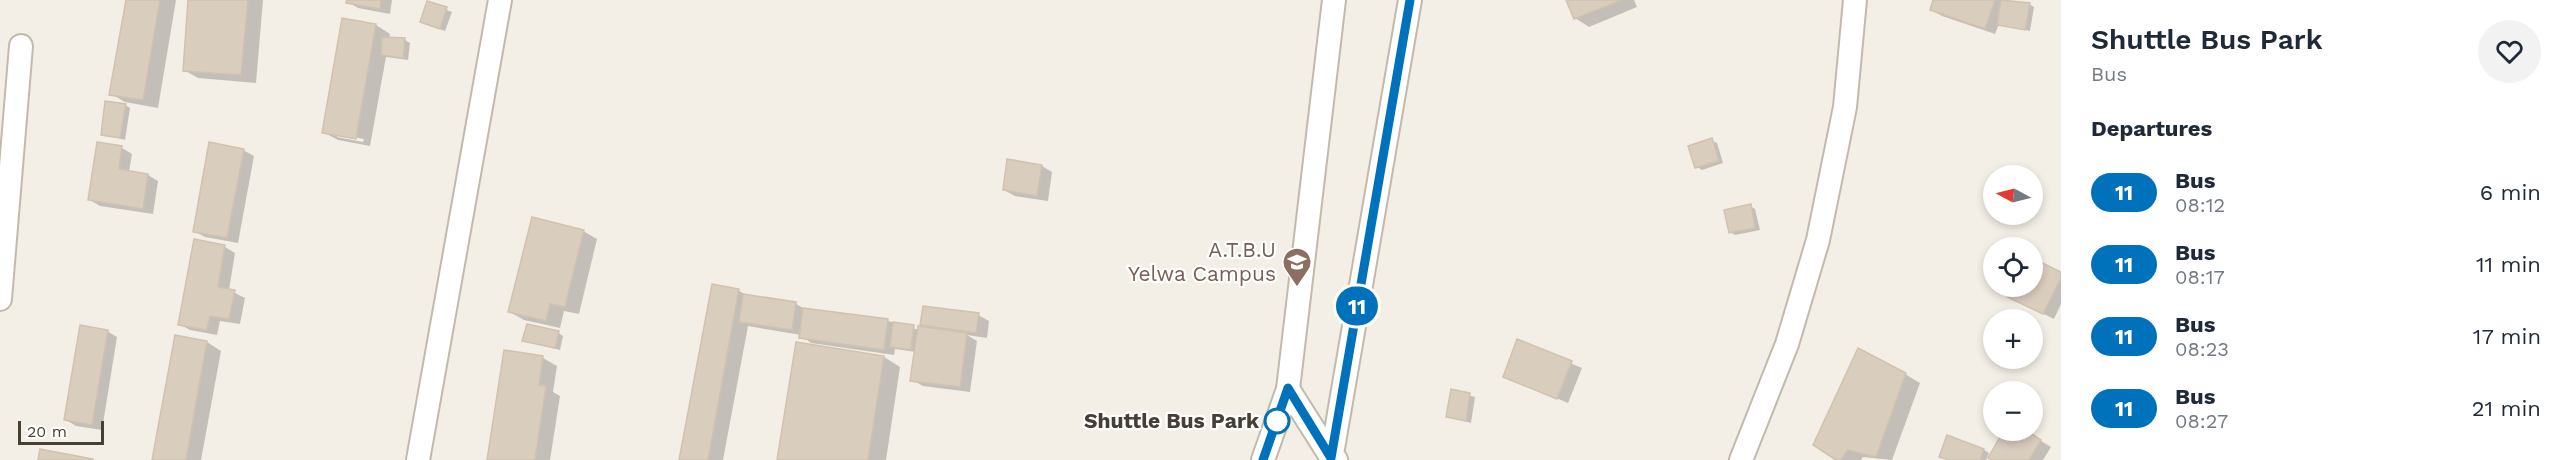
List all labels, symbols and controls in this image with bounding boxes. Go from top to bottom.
button: heart [2478,20,2541,83]
text: Shuttle Bus Park [2091,23,2323,56]
text: Bus [2091,62,2127,86]
text: Departures [2091,116,2212,141]
north arrow [1983,165,2043,225]
map controls [1983,165,2043,441]
text: Bus [2175,168,2215,193]
text: 11 [2115,180,2133,205]
text: 6 min [2480,180,2541,205]
text: 08:12 [2175,193,2225,217]
place label: A.T.B.U Yelwa Campus [1128,237,1276,286]
button: locate [1983,237,2043,297]
text: Bus [2175,240,2215,265]
school or university icon: A.T.B.U Yelwa Campus [1281,246,1313,288]
text: 11 [2115,252,2133,277]
text: 11 min [2476,252,2541,277]
text: 08:17 [2175,265,2225,289]
line badge: 11 [1330,286,1384,326]
text: 11 [1348,294,1366,319]
button: + [1983,309,2043,369]
text: Bus [2175,312,2215,337]
text: 11 [2115,324,2133,349]
text: 17 min [2473,324,2541,349]
text: 08:23 [2175,337,2229,361]
button: − [1983,381,2043,441]
text: Bus [2175,384,2215,409]
text: 11 [2115,396,2133,421]
text: 21 min [2472,396,2541,421]
place label: Shuttle Bus Park [1084,408,1260,433]
marker: Shuttle Bus Park [1264,408,1290,434]
text: 08:27 [2175,409,2228,433]
scale bar [18,418,104,446]
text: 20 m [27,422,67,441]

